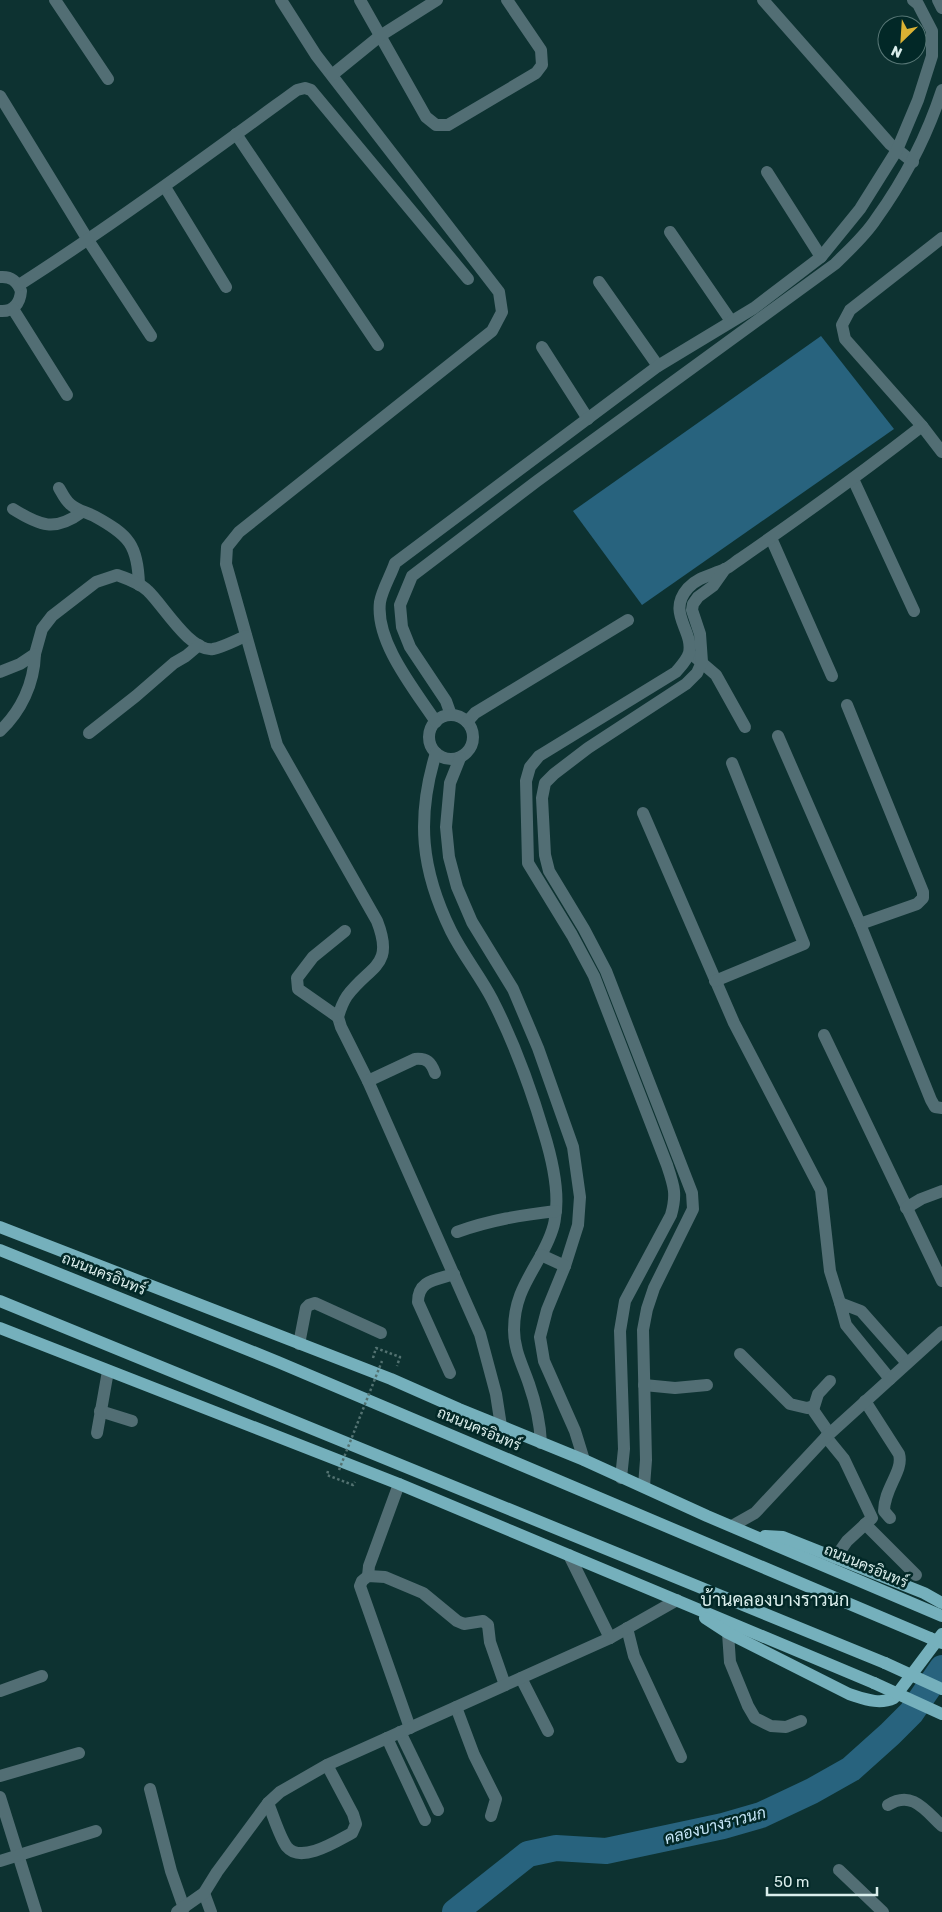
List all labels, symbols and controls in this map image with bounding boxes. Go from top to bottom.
north arrow [877,15,927,65]
text: N [889,41,905,61]
street label: ถนนนครอินทร์ [59,1248,149,1299]
street label: ถนนนครอินทร์ [434,1402,524,1455]
street label: ถนนนครอินทร์ [821,1539,911,1592]
district label: บ้านคลองบางราวนก [701,1588,849,1611]
water label: คลองบางราวนก [662,1803,768,1848]
scale bar [767,1864,877,1896]
text: 50 m [774,1873,809,1891]

